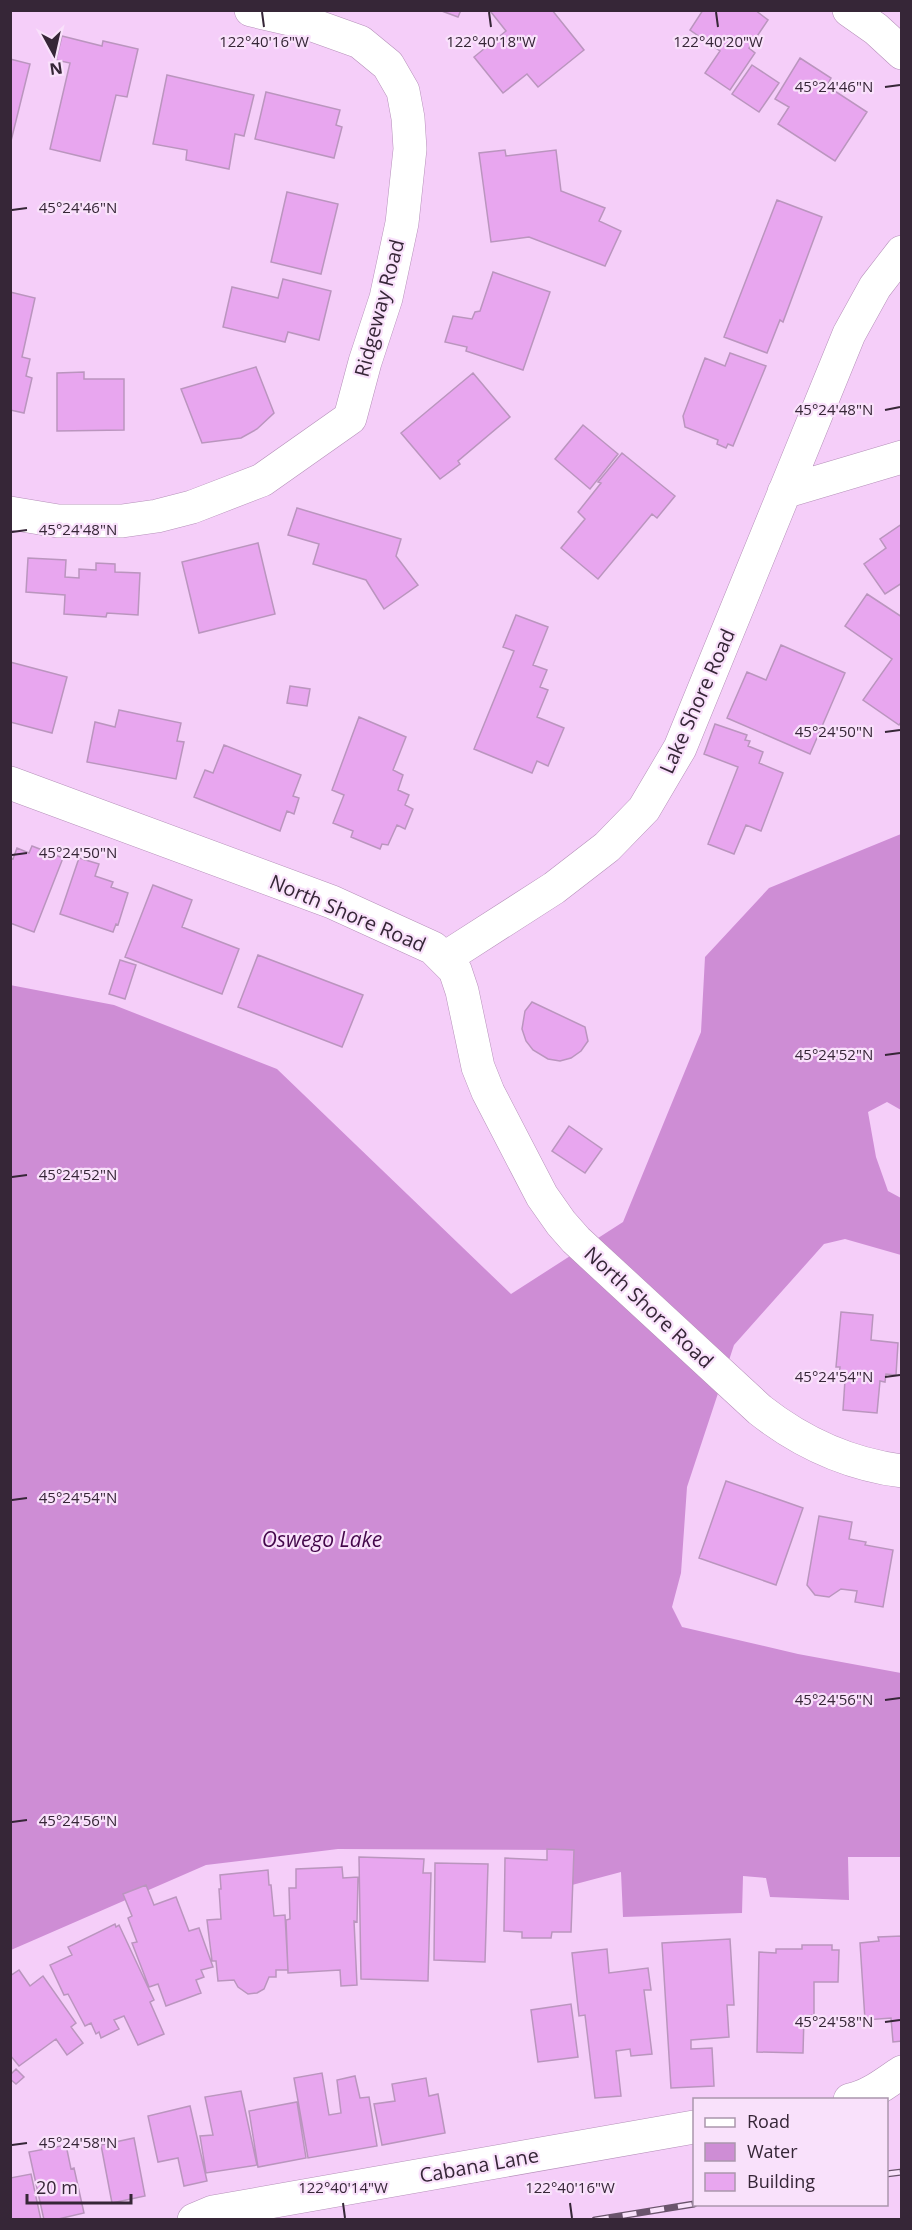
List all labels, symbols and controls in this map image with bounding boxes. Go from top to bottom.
north arrow [24,24,84,84]
text: 122°40'16"W [219,31,309,51]
text: 122°40'18"W [446,31,536,51]
text: 122°40'20"W [673,31,763,51]
text: N [48,57,64,81]
text: 45°24'46"N [795,76,873,96]
text: 45°24'46"N [39,197,117,217]
street label: Ridgeway Road [348,236,410,380]
text: 45°24'48"N [795,399,873,419]
text: 45°24'48"N [39,519,117,539]
street label: Lake Shore Road [653,624,741,778]
text: 45°24'50"N [795,721,873,741]
text: 45°24'50"N [39,842,117,862]
street label: North Shore Road [266,868,430,958]
text: 45°24'52"N [795,1044,873,1064]
text: 45°24'52"N [39,1164,117,1184]
street label: North Shore Road [579,1240,719,1374]
text: 45°24'54"N [795,1366,873,1386]
text: 45°24'54"N [39,1487,117,1507]
water label: Oswego Lake [262,1525,382,1553]
text: 45°24'56"N [795,1689,873,1709]
text: 45°24'56"N [39,1810,117,1830]
text: 45°24'58"N [795,2011,873,2031]
legend [693,2098,888,2206]
text: Road [747,2109,790,2133]
text: 45°24'58"N [39,2132,117,2152]
text: Water [747,2139,798,2163]
street label: Cabana Lane [417,2141,541,2189]
scale bar [27,2167,130,2205]
text: Building [747,2169,815,2193]
text: 20 m [36,2175,78,2199]
text: 122°40'14"W [298,2177,388,2197]
text: 122°40'16"W [525,2177,615,2197]

